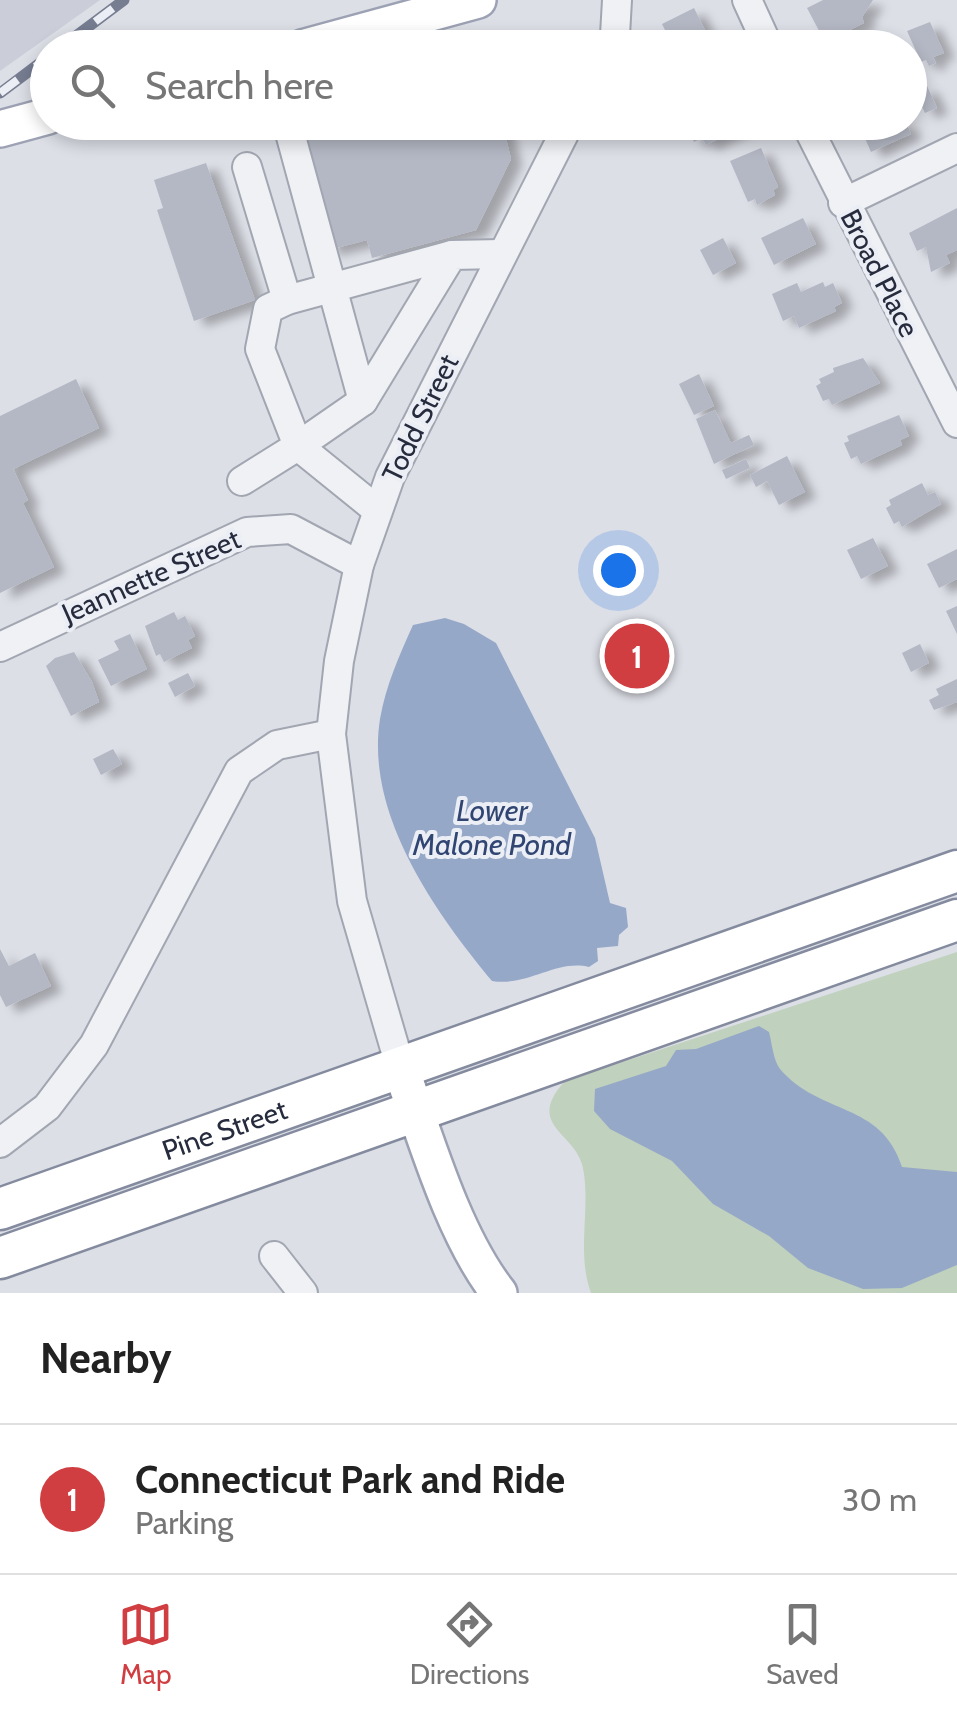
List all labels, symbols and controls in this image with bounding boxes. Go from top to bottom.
search box [30,30,927,140]
icon: search [65,58,120,113]
text: Search here [145,62,334,109]
street label: Broad Place [833,204,927,342]
street label: Todd Street [375,349,465,487]
street label: Jeannette Street [56,522,245,631]
your location [593,545,644,596]
pin: 1 [604,618,670,694]
water label: Lower Malone Pond [412,792,573,863]
street label: Pine Street [157,1092,291,1167]
text: Nearby [40,1332,172,1384]
text: Connecticut Park and Ride [135,1456,565,1503]
text: 1 [67,1480,78,1519]
text: 30 m [842,1480,917,1519]
text: Parking [135,1503,233,1542]
tab: Map [118,1597,173,1691]
tab: Directions [410,1597,529,1691]
tab: Saved [766,1597,839,1691]

